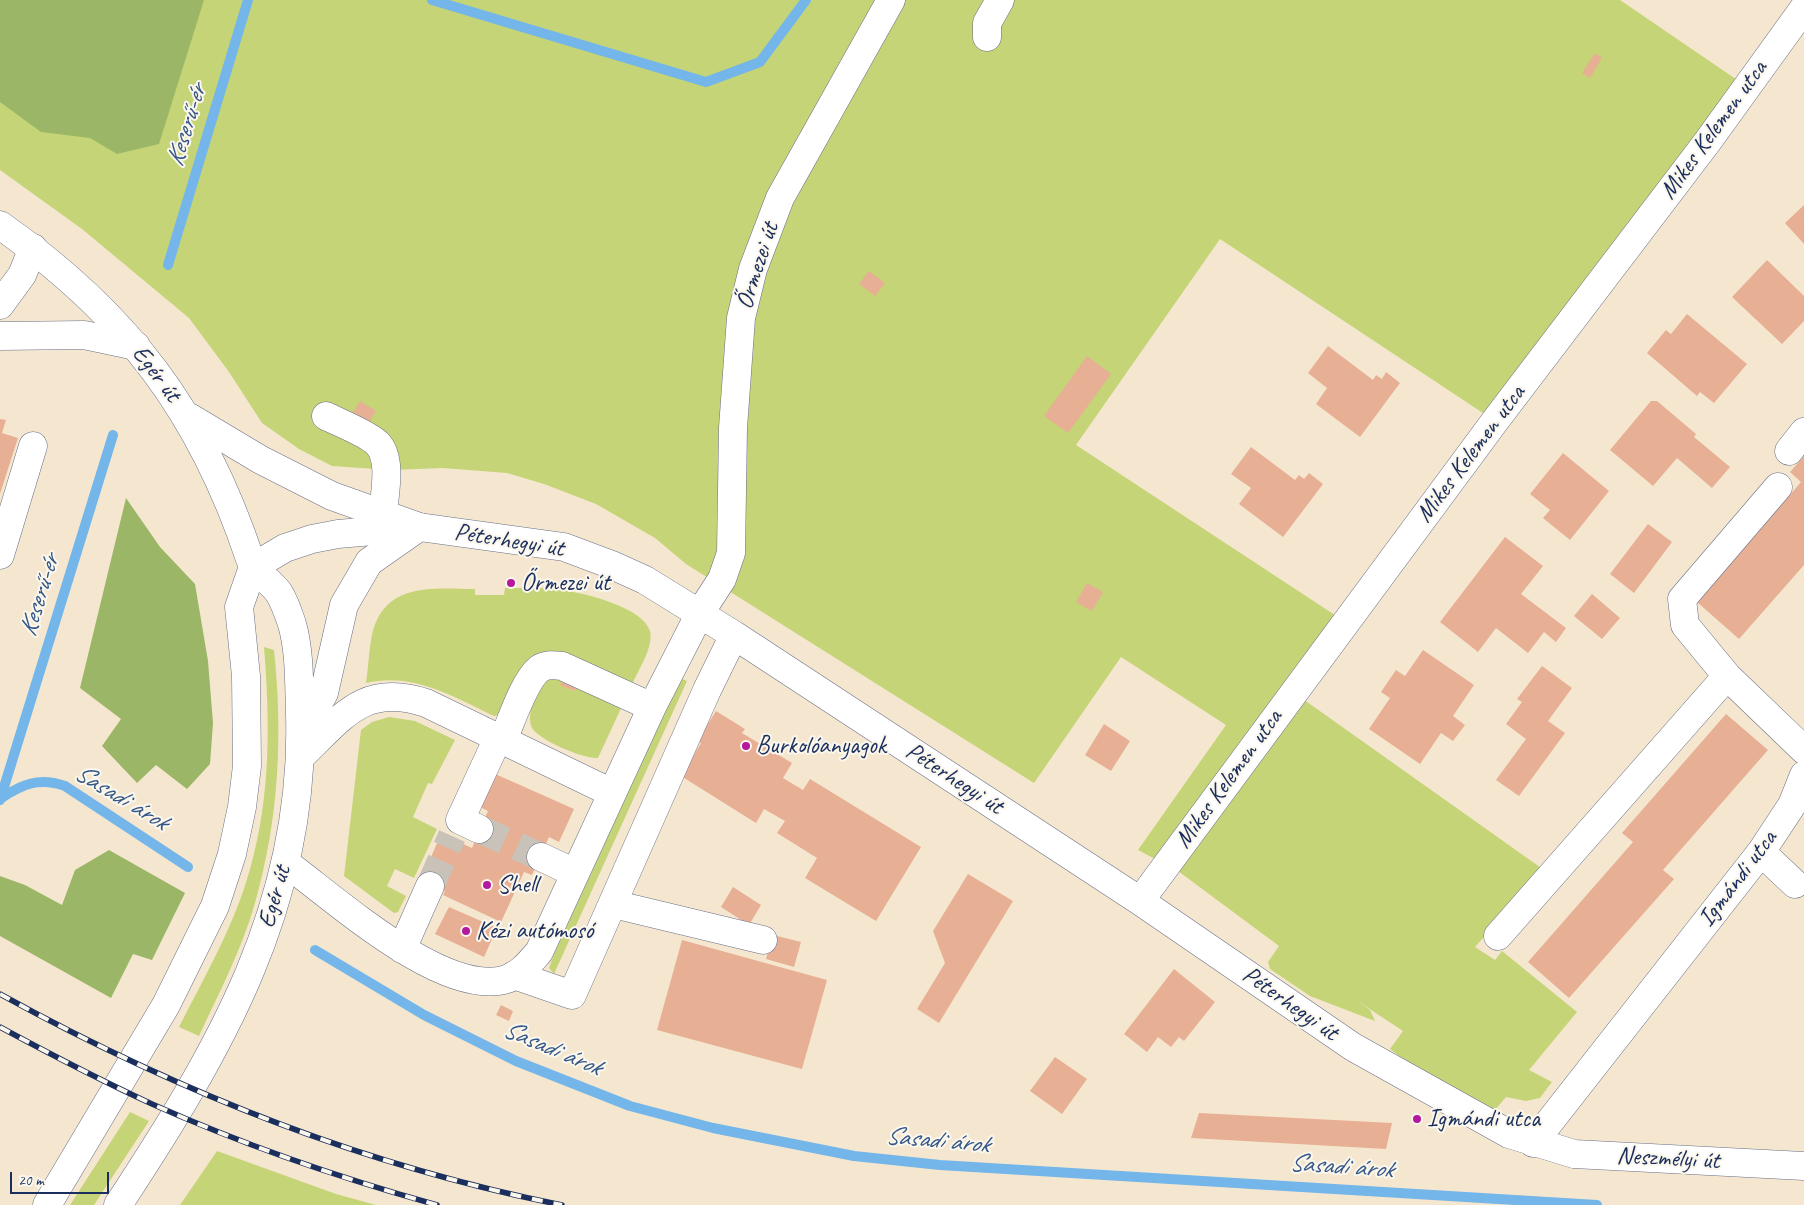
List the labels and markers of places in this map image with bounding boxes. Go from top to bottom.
place label: Őrmezei út [521,568,610,598]
marker: Őrmezei út [505,577,517,589]
place label: Burkolóanyagok [756,731,886,761]
marker: Burkolóanyagok [740,740,752,752]
place label: Shell [497,870,538,900]
marker: Shell [481,879,493,891]
place label: Kézi autómosó [476,916,593,946]
marker: Kézi autómosó [460,925,472,937]
place label: Igmándi utca [1427,1104,1540,1134]
marker: Igmándi utca [1411,1113,1423,1125]

